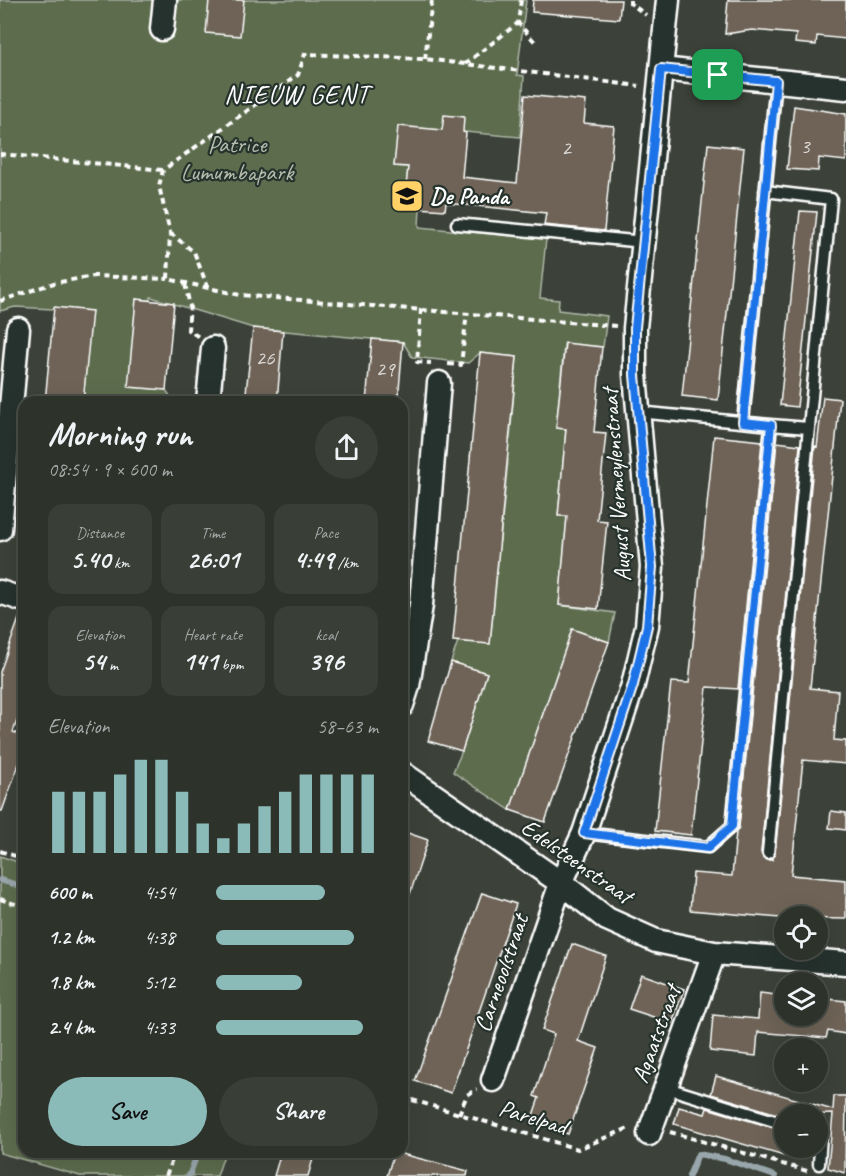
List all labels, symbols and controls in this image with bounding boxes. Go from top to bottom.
pin [692,49,743,100]
icon: arrive [701,58,734,91]
district label: NIEUW GENT [224,78,373,111]
park label: Patrice Lumumbapark [181,129,295,187]
house number: 3 [800,133,811,159]
house number: 2 [561,135,572,161]
school or university icon: De Panda [389,178,425,214]
place label: De Panda [430,181,511,211]
house number: 26 [256,345,275,371]
house number: 29 [376,356,396,382]
street label: August Vermeylenstraat [594,384,638,583]
text: Morning run [48,413,192,455]
button: share [315,416,378,479]
text: 08:54 · 9 × 600 m [48,457,172,482]
text: Distance [76,523,124,543]
text: Time [201,523,225,543]
text: Pace [314,523,338,543]
text: 5.40 [70,543,110,576]
text: 26:01 [187,543,239,576]
text: 4:49 [294,543,334,576]
text: km [110,553,130,573]
text: /km [334,553,358,573]
text: Elevation [75,625,125,645]
text: Heart rate [184,625,242,645]
text: kcal [315,625,337,645]
text: 54 [82,645,105,678]
text: 141 [183,645,218,678]
text: 396 [308,645,344,678]
text: m [105,655,118,675]
text: bpm [218,655,243,675]
text: Elevation [48,714,110,739]
text: 58–63 m [317,714,378,739]
street label: Edelsteenstraat [515,812,641,912]
text: 600 m [48,880,92,905]
text: 4:54 [144,880,175,905]
map controls [774,906,828,1158]
button: locate [774,906,828,960]
street label: Carneoolstraat [467,908,536,1036]
text: 1.2 km [48,925,95,950]
text: 4:38 [144,925,175,950]
text: 1.8 km [48,970,95,995]
text: 5:12 [144,970,175,995]
button: layers [774,972,828,1026]
street label: Agaatstraat [625,978,689,1087]
text: 2.4 km [48,1015,95,1040]
text: 4:33 [144,1015,175,1040]
button: + [774,1038,828,1092]
button: Save [48,1077,207,1146]
button: Share [219,1077,378,1146]
street label: Parelpad [495,1092,574,1143]
button: − [774,1104,828,1158]

